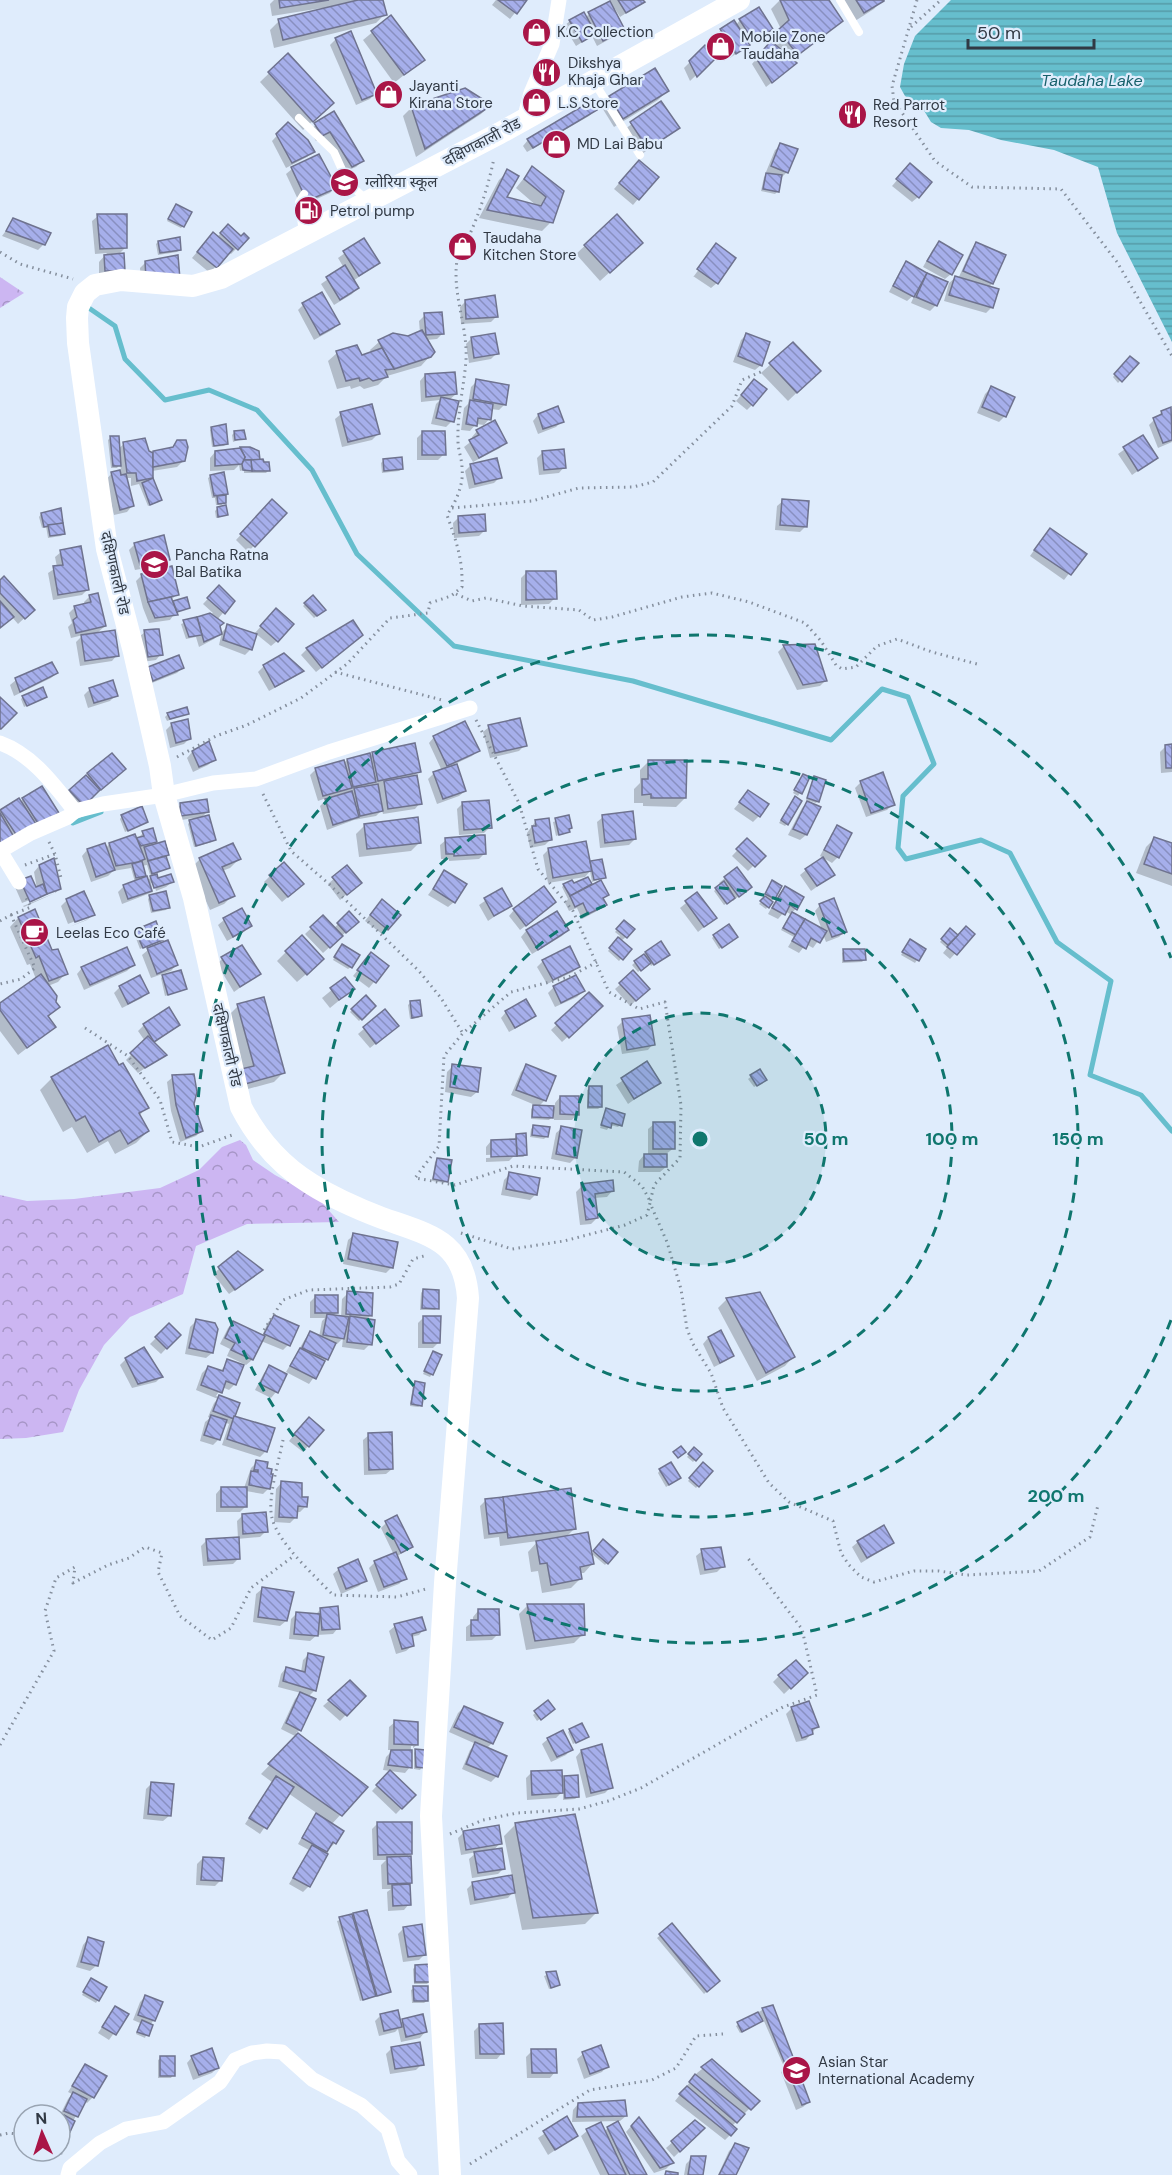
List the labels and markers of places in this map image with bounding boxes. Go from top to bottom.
shop icon: K.C Collection [520,16,552,48]
place label: K.C Collection [557,22,653,42]
place label: Mobile Zone Taudaha [741,27,826,64]
shop icon: Mobile Zone Taudaha [704,30,736,62]
place label: Dikshya Khaja Ghar [568,53,643,90]
restaurant icon: Dikshya Khaja Ghar [531,56,563,88]
place label: Jayanti Kirana Store [409,76,493,113]
shop icon: Jayanti Kirana Store [372,79,404,111]
shop icon: L.S Store [521,87,553,119]
place label: L.S Store [558,93,619,113]
place label: Red Parrot Resort [873,95,945,132]
restaurant icon: Red Parrot Resort [836,98,868,130]
shop icon: MD Lai Babu [540,128,572,160]
place label: MD Lai Babu [577,134,663,154]
school or university icon: ग्लोरिया स्कूल [328,166,360,198]
place label: ग्लोरिया स्कूल [365,172,438,192]
fuel station icon: Petrol pump [293,195,325,227]
place label: Petrol pump [330,201,415,221]
place label: Taudaha Kitchen Store [483,228,576,265]
shop icon: Taudaha Kitchen Store [446,231,478,263]
place label: Pancha Ratna Bal Batika [175,545,269,582]
school or university icon: Pancha Ratna Bal Batika [138,548,170,580]
cafe icon: Leelas Eco Café [19,917,51,949]
place label: Leelas Eco Café [56,923,166,943]
centre of rings [690,1129,710,1149]
place label: Asian Star International Academy [818,2052,975,2089]
school or university icon: Asian Star International Academy [781,2055,813,2087]

